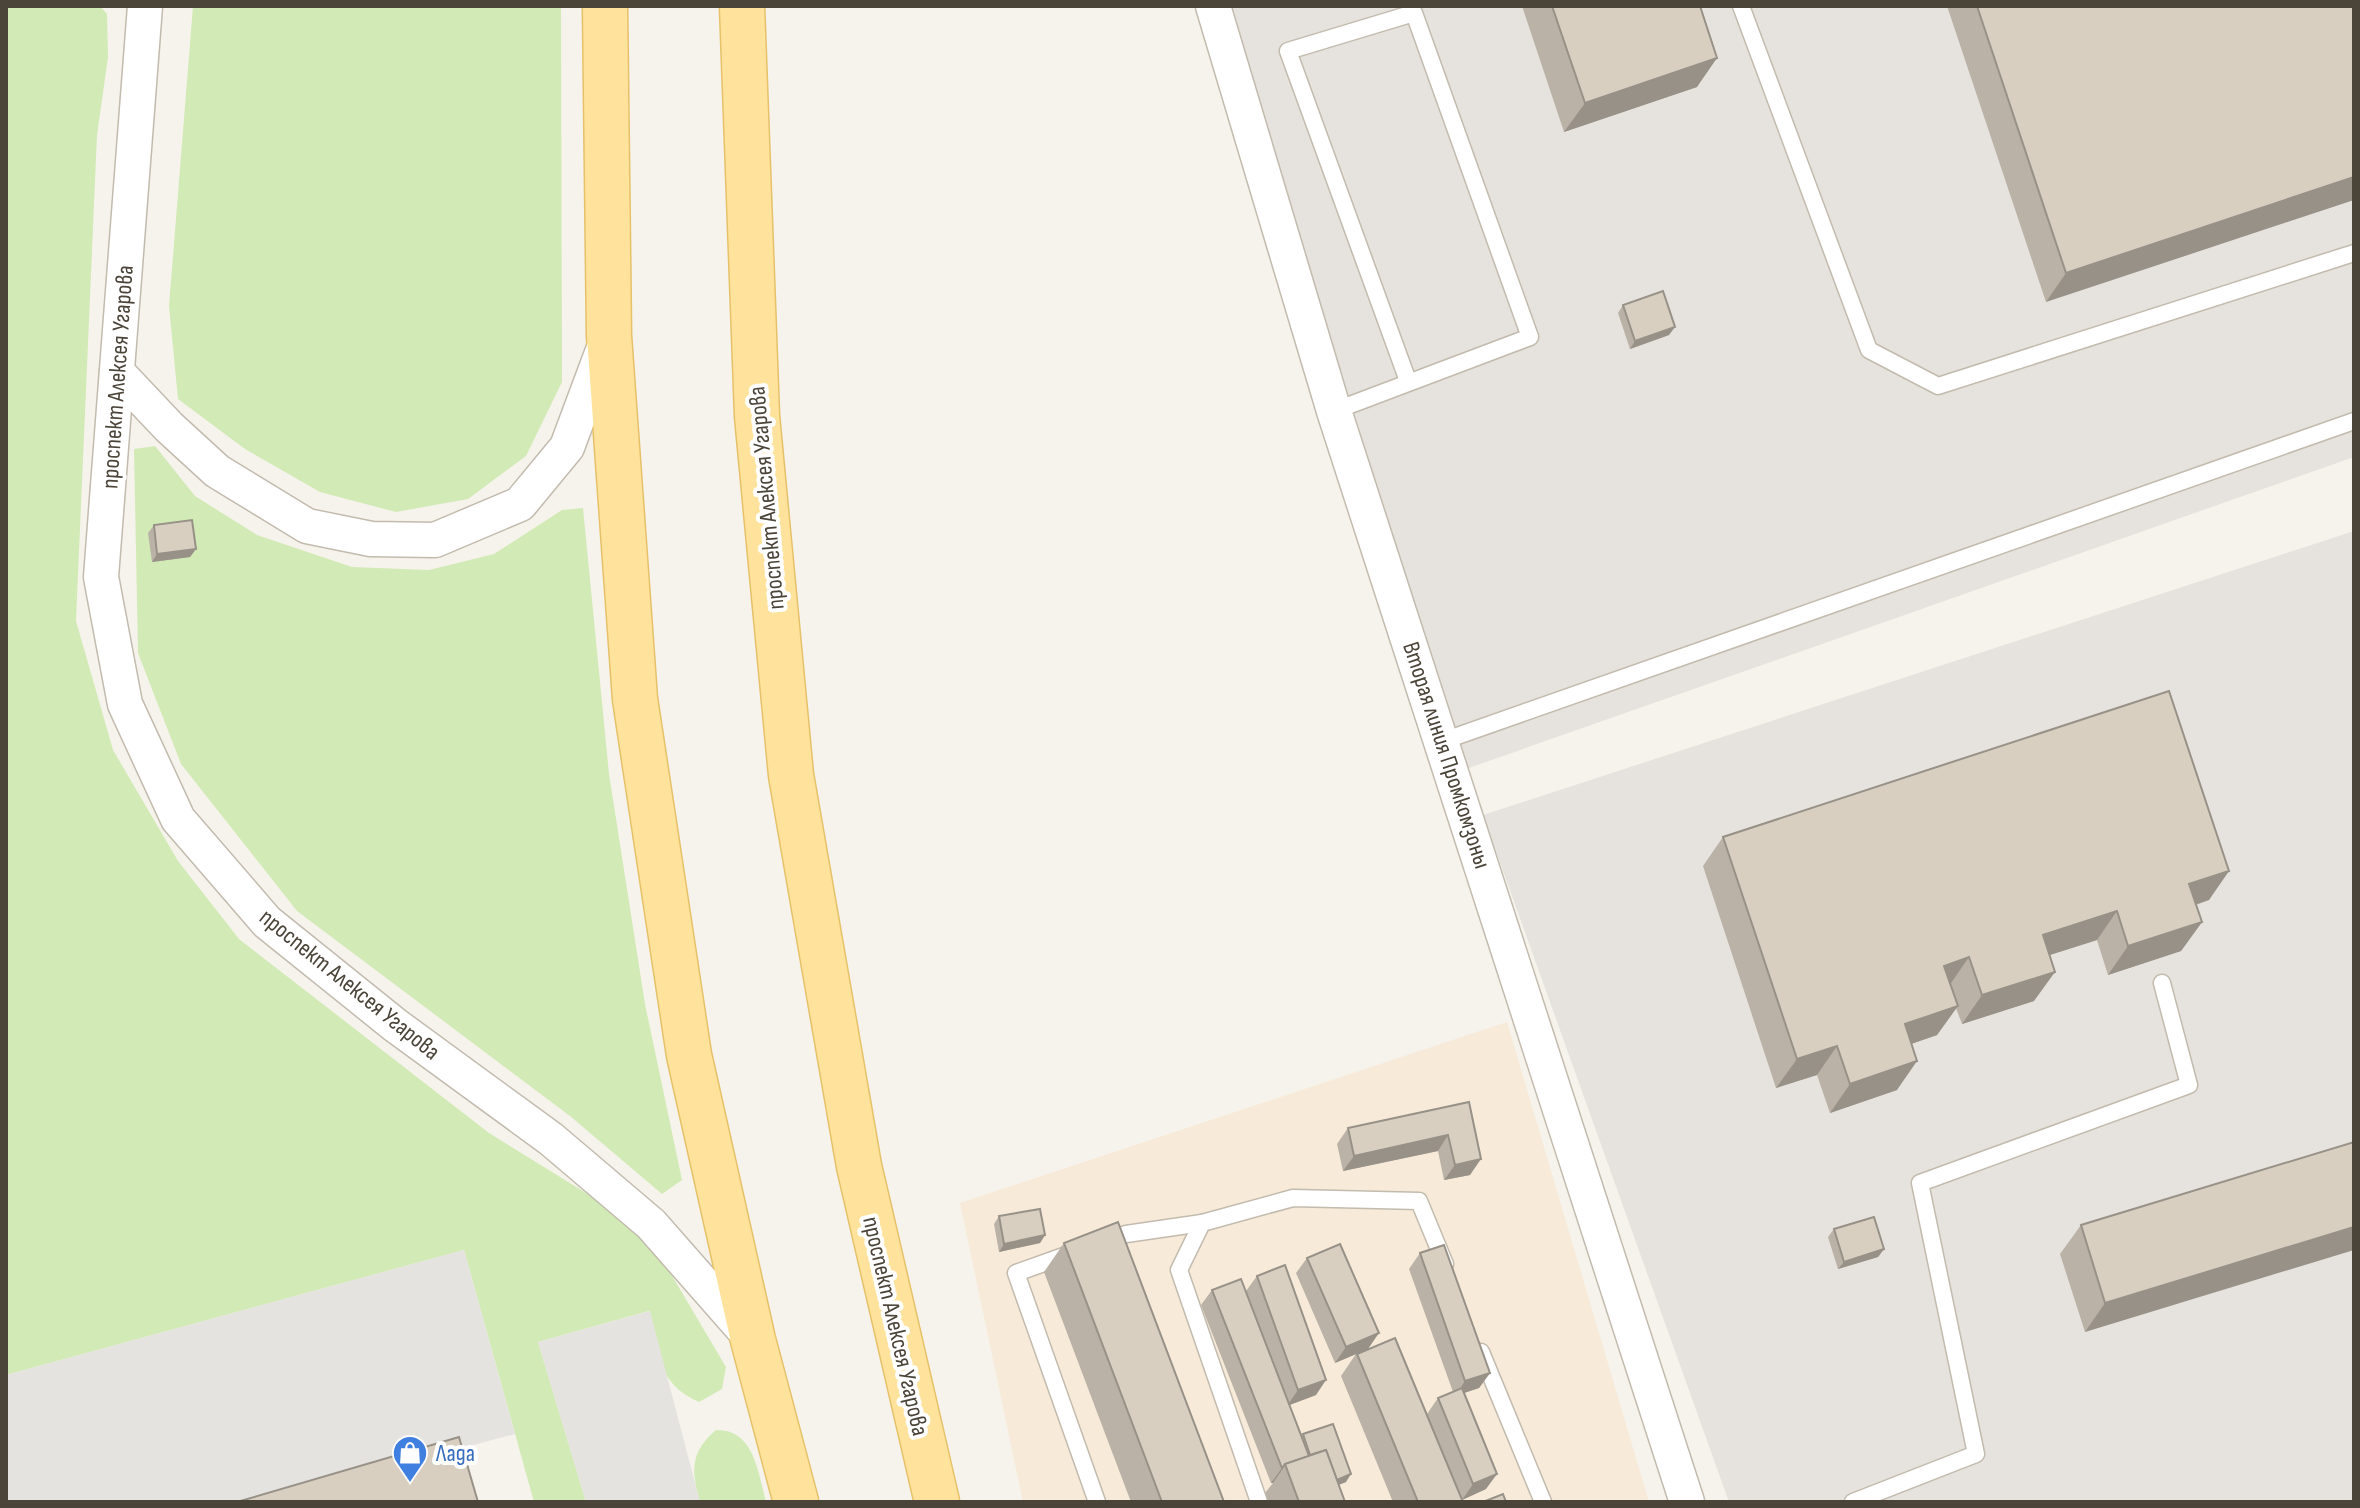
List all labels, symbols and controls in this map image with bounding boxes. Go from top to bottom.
street label: проспект Алексея Угарова [95,264,140,490]
street label: проспект Алексея Угарова [742,385,791,611]
street label: Вторая линия Промкомзоны [1396,638,1497,872]
street label: проспект Алексея Угарова [254,903,446,1066]
street label: проспект Алексея Угарова [856,1214,935,1438]
shop icon: Лада [391,1434,429,1484]
place label: Лада [435,1439,475,1468]

